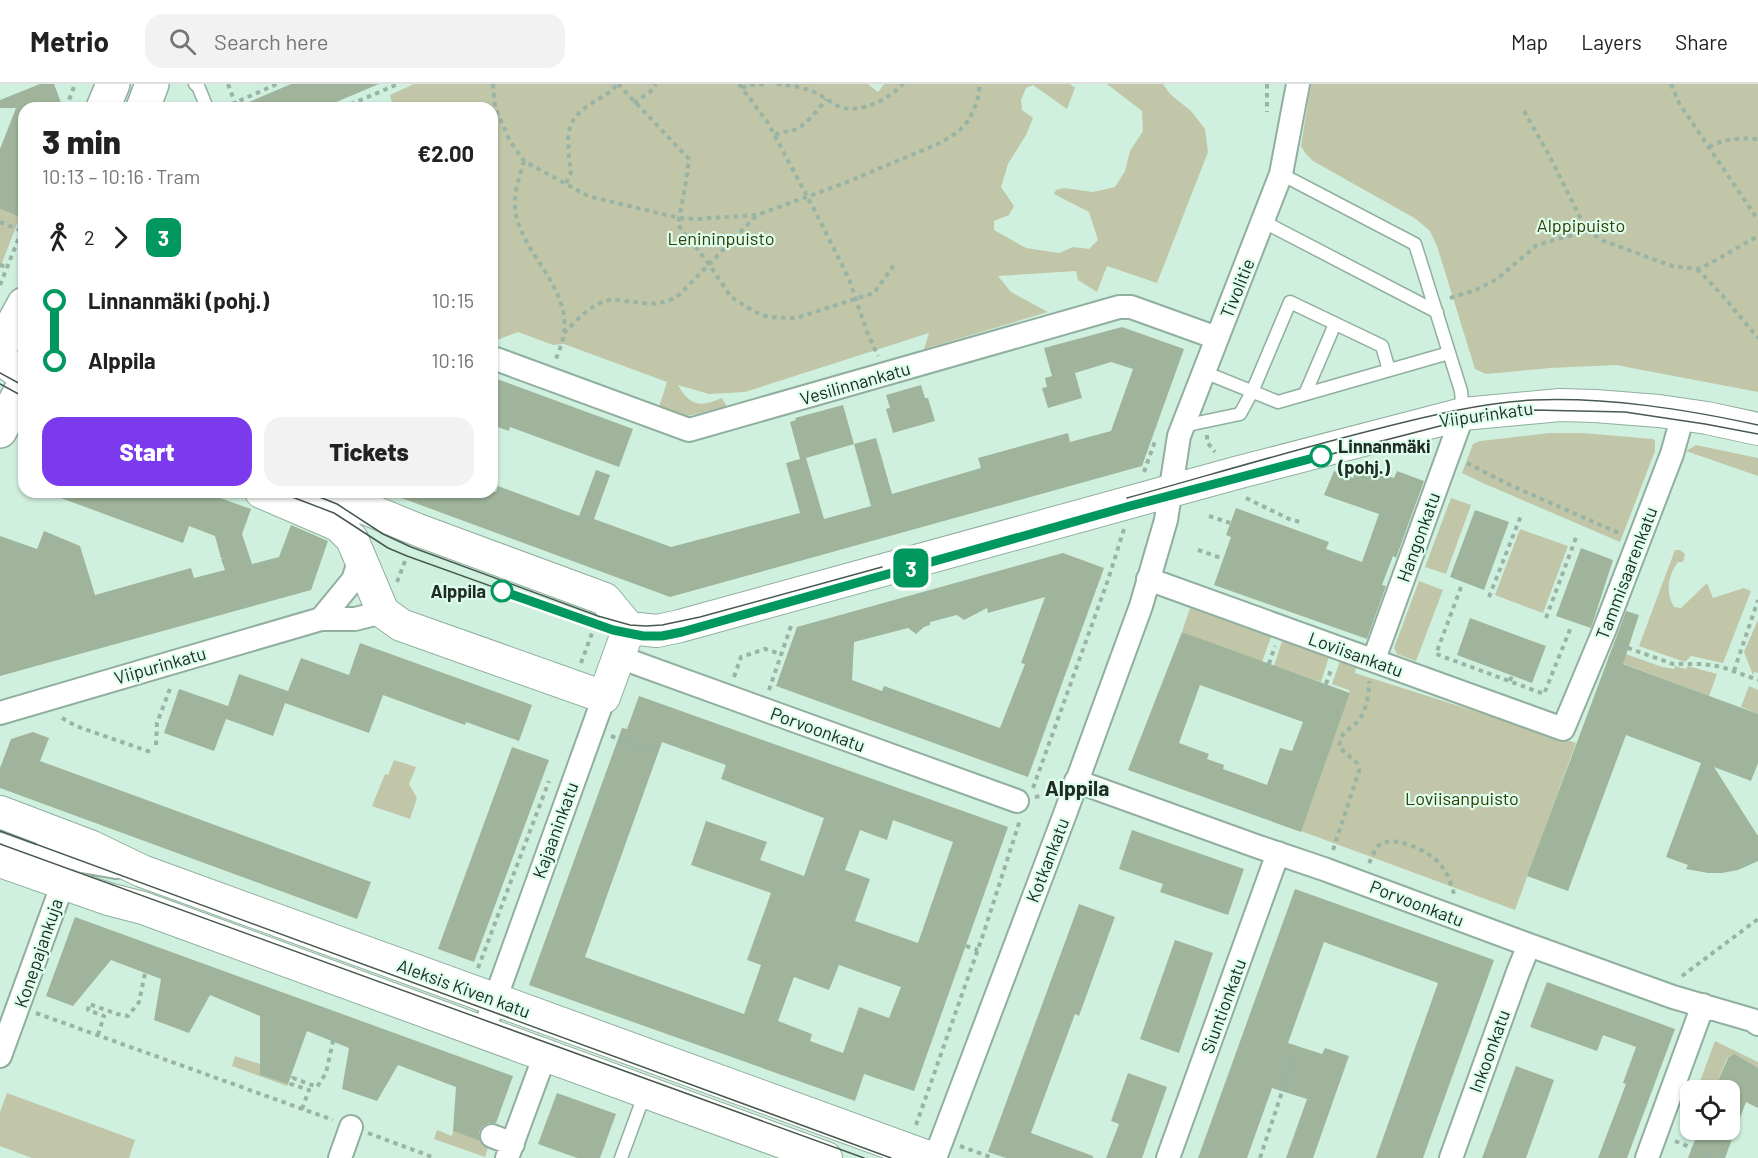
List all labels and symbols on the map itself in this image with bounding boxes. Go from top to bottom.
park label: Alppipuisto [1537,214,1625,236]
park label: Lenininpuisto [667,227,775,249]
street label: Tivolitie [1215,255,1259,321]
street label: Vesilinnankatu [797,357,913,409]
street label: Viipurinkatu [1438,397,1534,431]
place label: Linnanmäki (pohj.) [1337,435,1431,478]
marker: Linnanmäki (pohj.) [1310,445,1332,467]
street label: Hangonkatu [1392,489,1444,585]
street label: Tammisaarenkatu [1591,503,1661,643]
line badge: 3 [892,548,930,588]
place label: Alppila [431,580,486,602]
marker: Alppila [491,580,513,602]
street label: Loviisankatu [1306,627,1406,681]
street label: Viipurinkatu [112,641,208,689]
street label: Porvoonkatu [768,702,868,756]
district label: Alppila [1045,775,1109,800]
street label: Kajaaninkatu [527,779,583,881]
park label: Loviisanpuisto [1405,787,1519,809]
street label: Kotkankatu [1021,815,1073,905]
street label: Porvoonkatu [1367,875,1467,931]
street label: Konepajankuja [9,895,67,1011]
street label: Aleksis Kiven katu [394,954,534,1022]
street label: Siuntionkatu [1196,956,1250,1056]
street label: Inkoonkatu [1464,1007,1514,1095]

